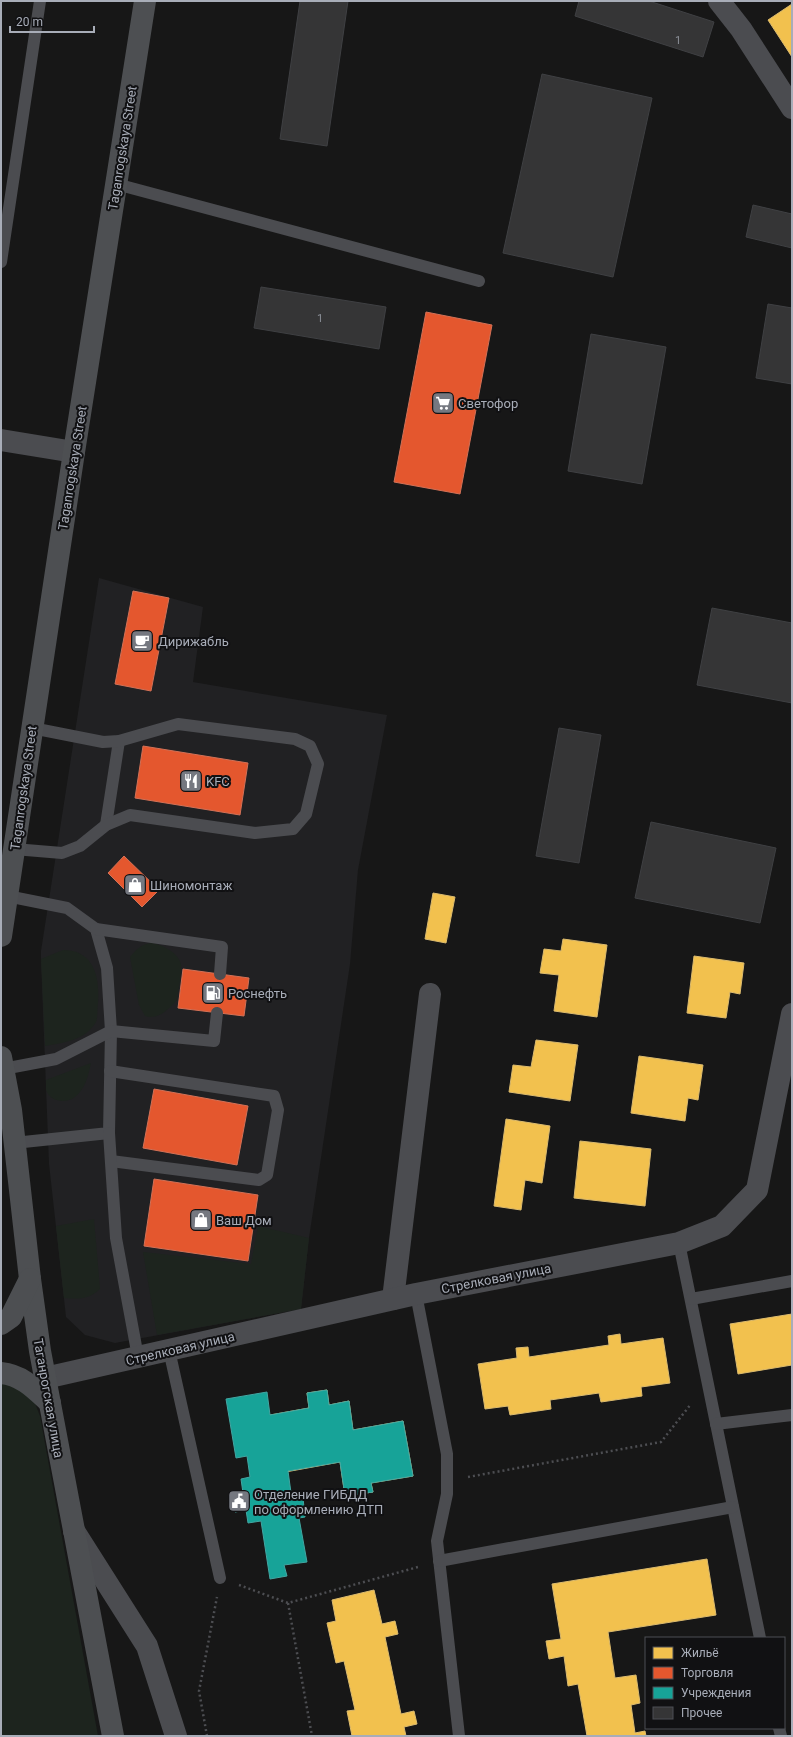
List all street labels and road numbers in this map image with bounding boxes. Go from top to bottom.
street label: Taganrogskaya Street [105,85,140,211]
street label: Taganrogskaya Street [55,405,90,531]
street label: Taganrogskaya Street [7,725,40,851]
street label: Стрелковая улица [440,1261,552,1296]
street label: Стрелковая улица [124,1329,236,1368]
street label: Таганрогская улица [31,1337,66,1459]

